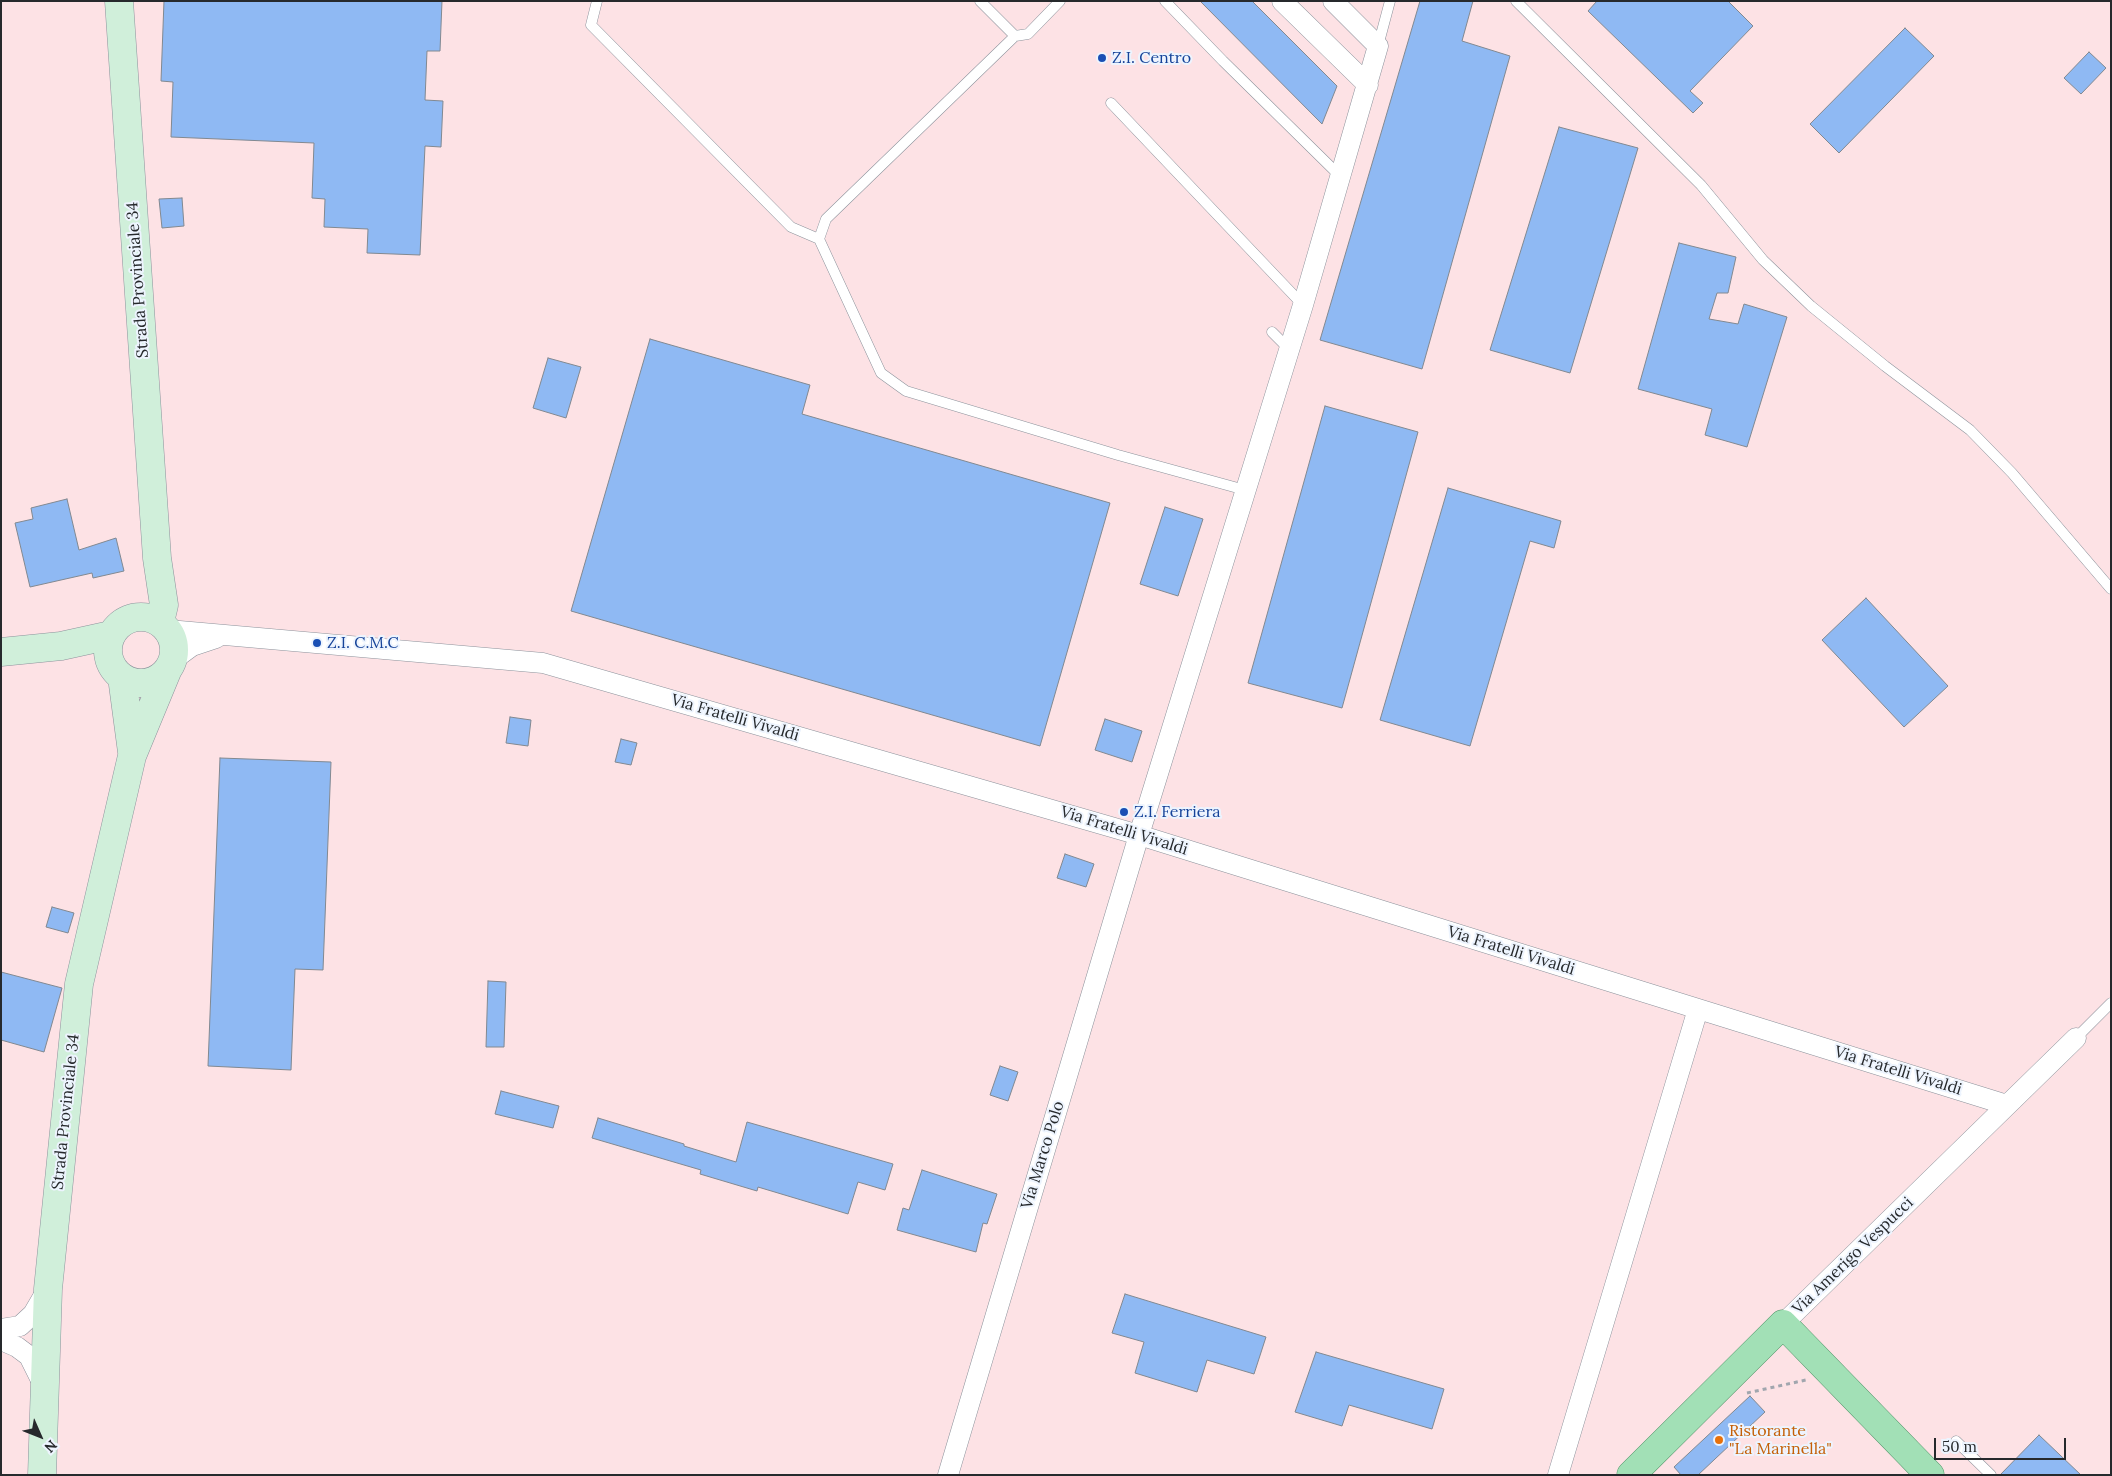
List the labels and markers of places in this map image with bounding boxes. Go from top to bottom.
place label: Z.I. Centro [1112,48,1191,68]
marker: Z.I. Centro [1096,52,1108,64]
place label: Z.I. C.M.C [327,633,399,653]
marker: Z.I. C.M.C [311,637,323,649]
place label: Z.I. Ferriera [1134,802,1220,822]
marker: Z.I. Ferriera [1118,806,1130,818]
place label: Ristorante "La Marinella" [1729,1421,1832,1459]
marker: Ristorante "La Marinella" [1713,1434,1725,1446]

